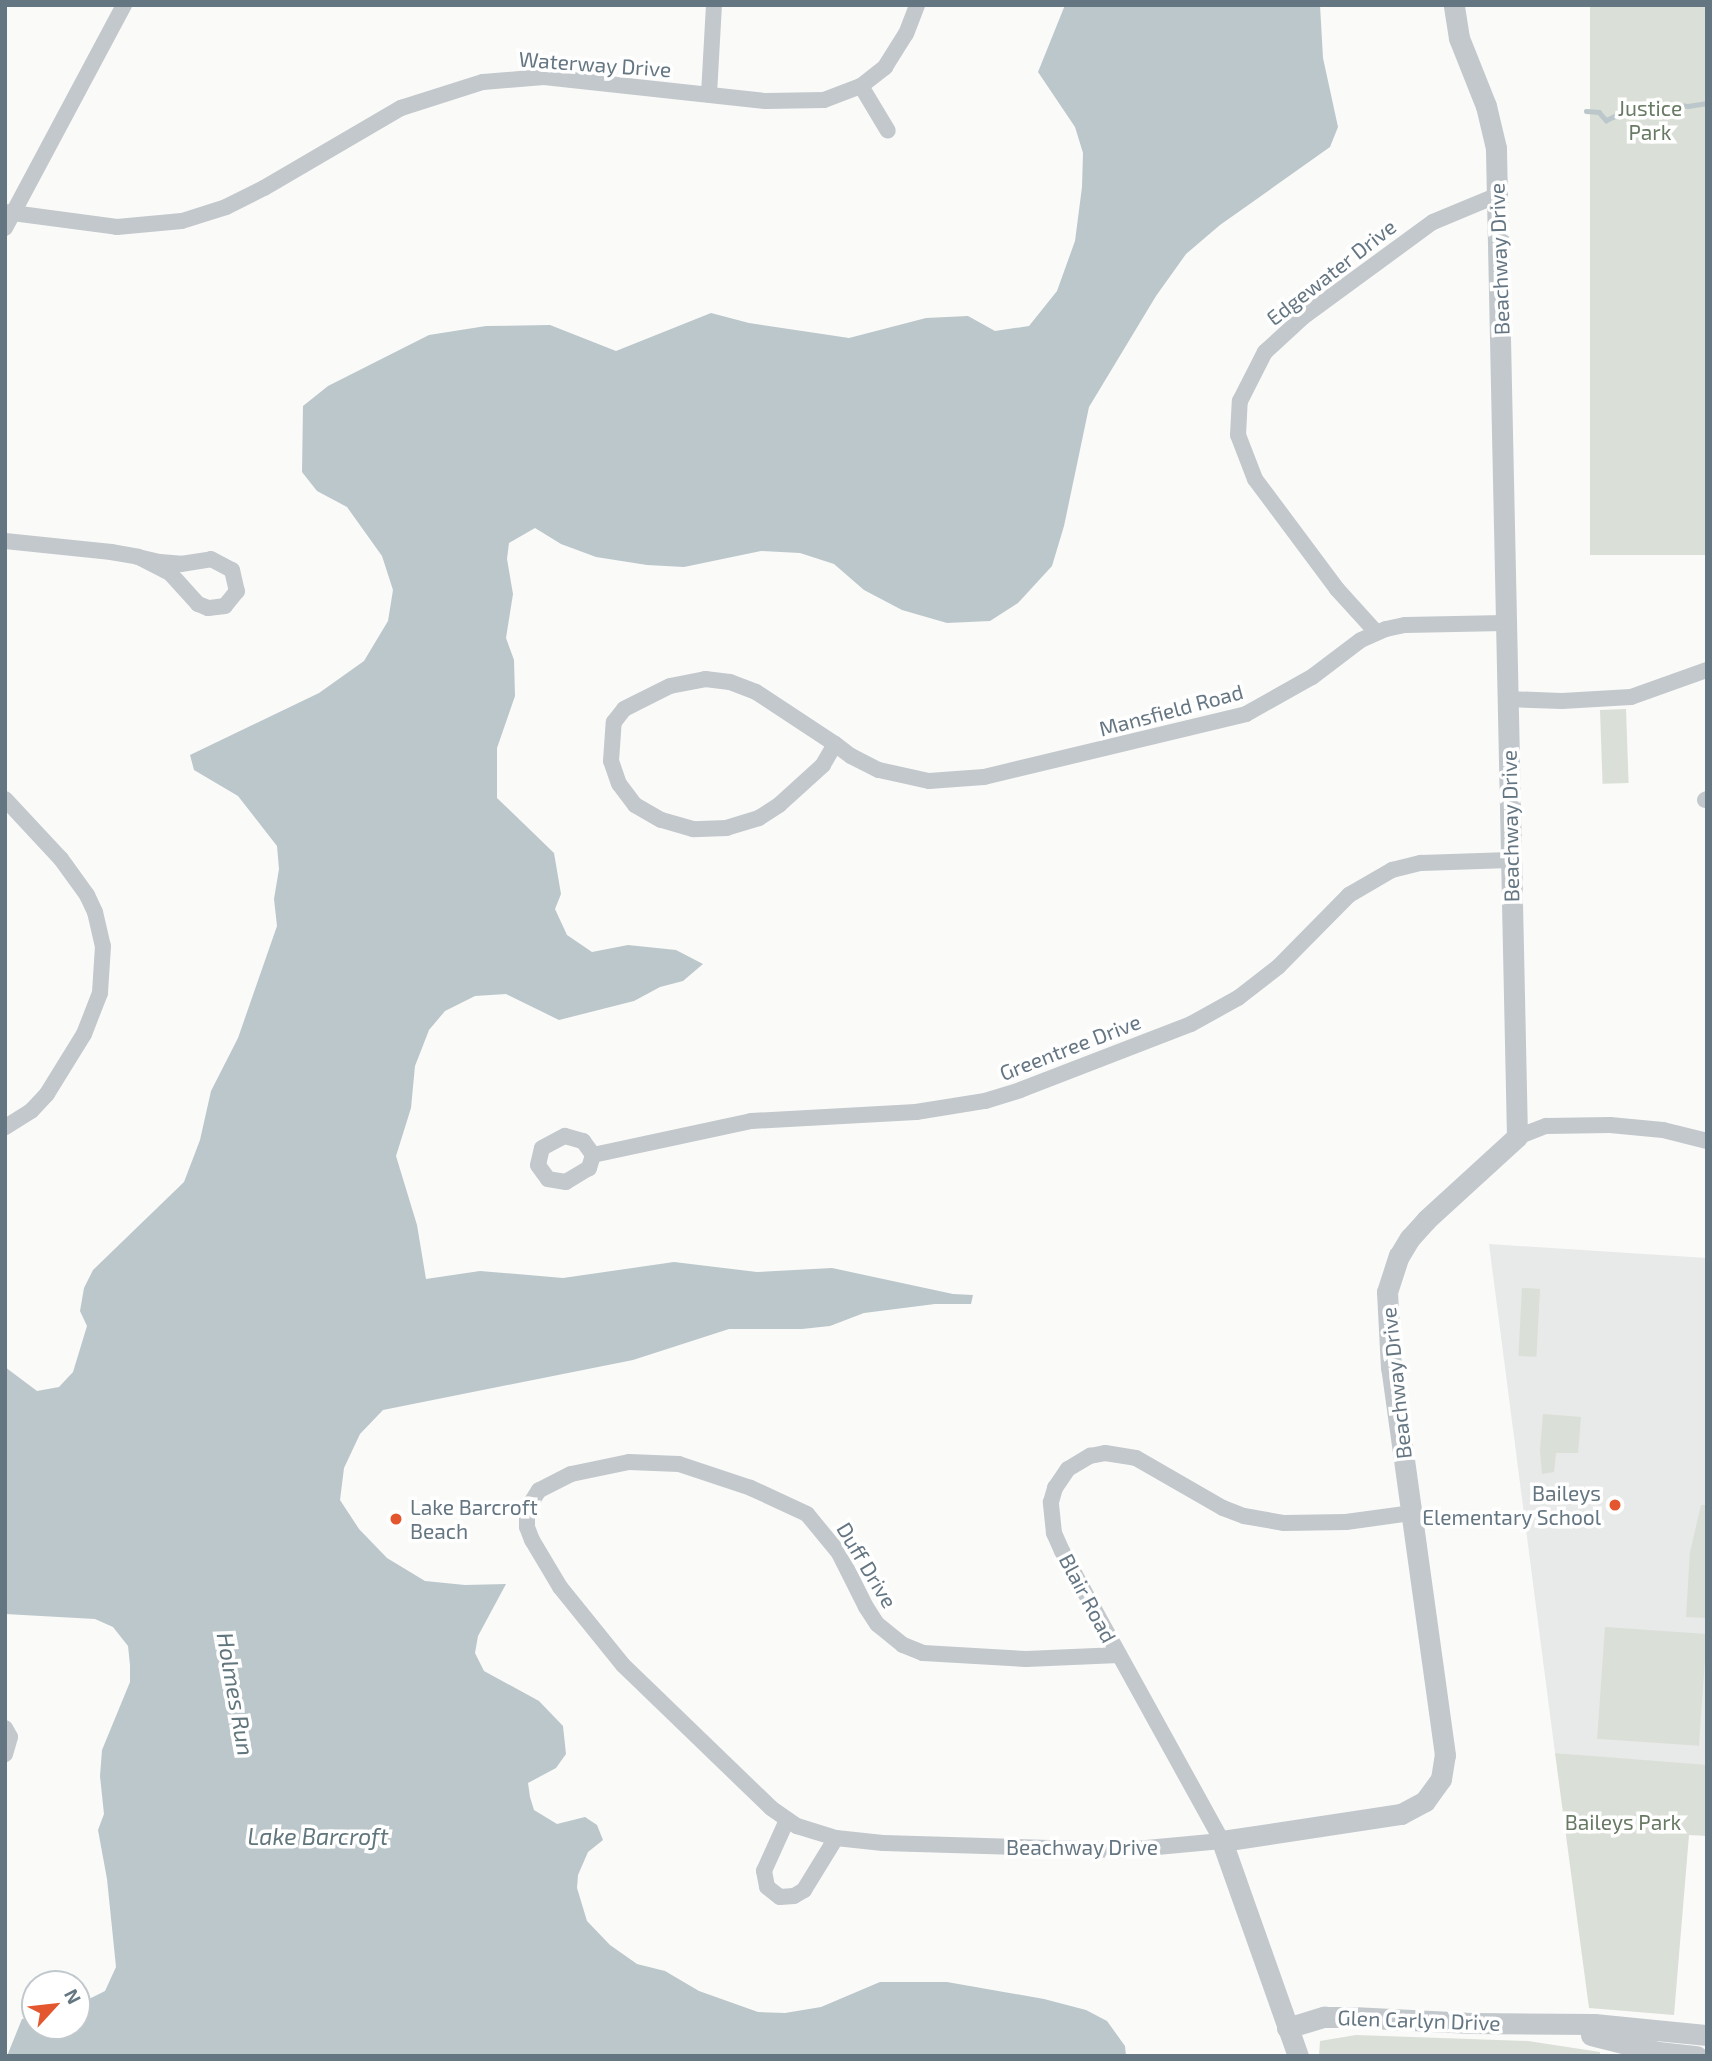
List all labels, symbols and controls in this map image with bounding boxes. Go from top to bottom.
street label: Waterway Drive [518,46,672,82]
park label: Justice Park [1618,95,1682,145]
street label: Beachway Drive [1484,182,1514,336]
street label: Edgewater Drive [1261,214,1401,330]
street label: Mansfield Road [1096,679,1246,741]
street label: Beachway Drive [1496,749,1524,903]
street label: Greentree Drive [996,1008,1144,1086]
street label: Beachway Drive [1375,1306,1417,1460]
place label: Baileys Elementary School [1422,1480,1601,1530]
place label: Lake Barcroft Beach [410,1494,538,1544]
marker: Baileys Elementary School [1607,1497,1623,1513]
marker: Lake Barcroft Beach [388,1511,404,1527]
street label: Duff Drive [832,1518,902,1612]
street label: Blair Road [1054,1549,1122,1647]
water label: Holmes Run [212,1630,260,1758]
park label: Baileys Park [1565,1809,1681,1835]
water label: Lake Barcroft [248,1822,388,1850]
street label: Beachway Drive [1006,1834,1158,1860]
north arrow [21,1970,91,2040]
text: N [60,1985,87,2007]
street label: Glen Carlyn Drive [1337,2005,1501,2035]

